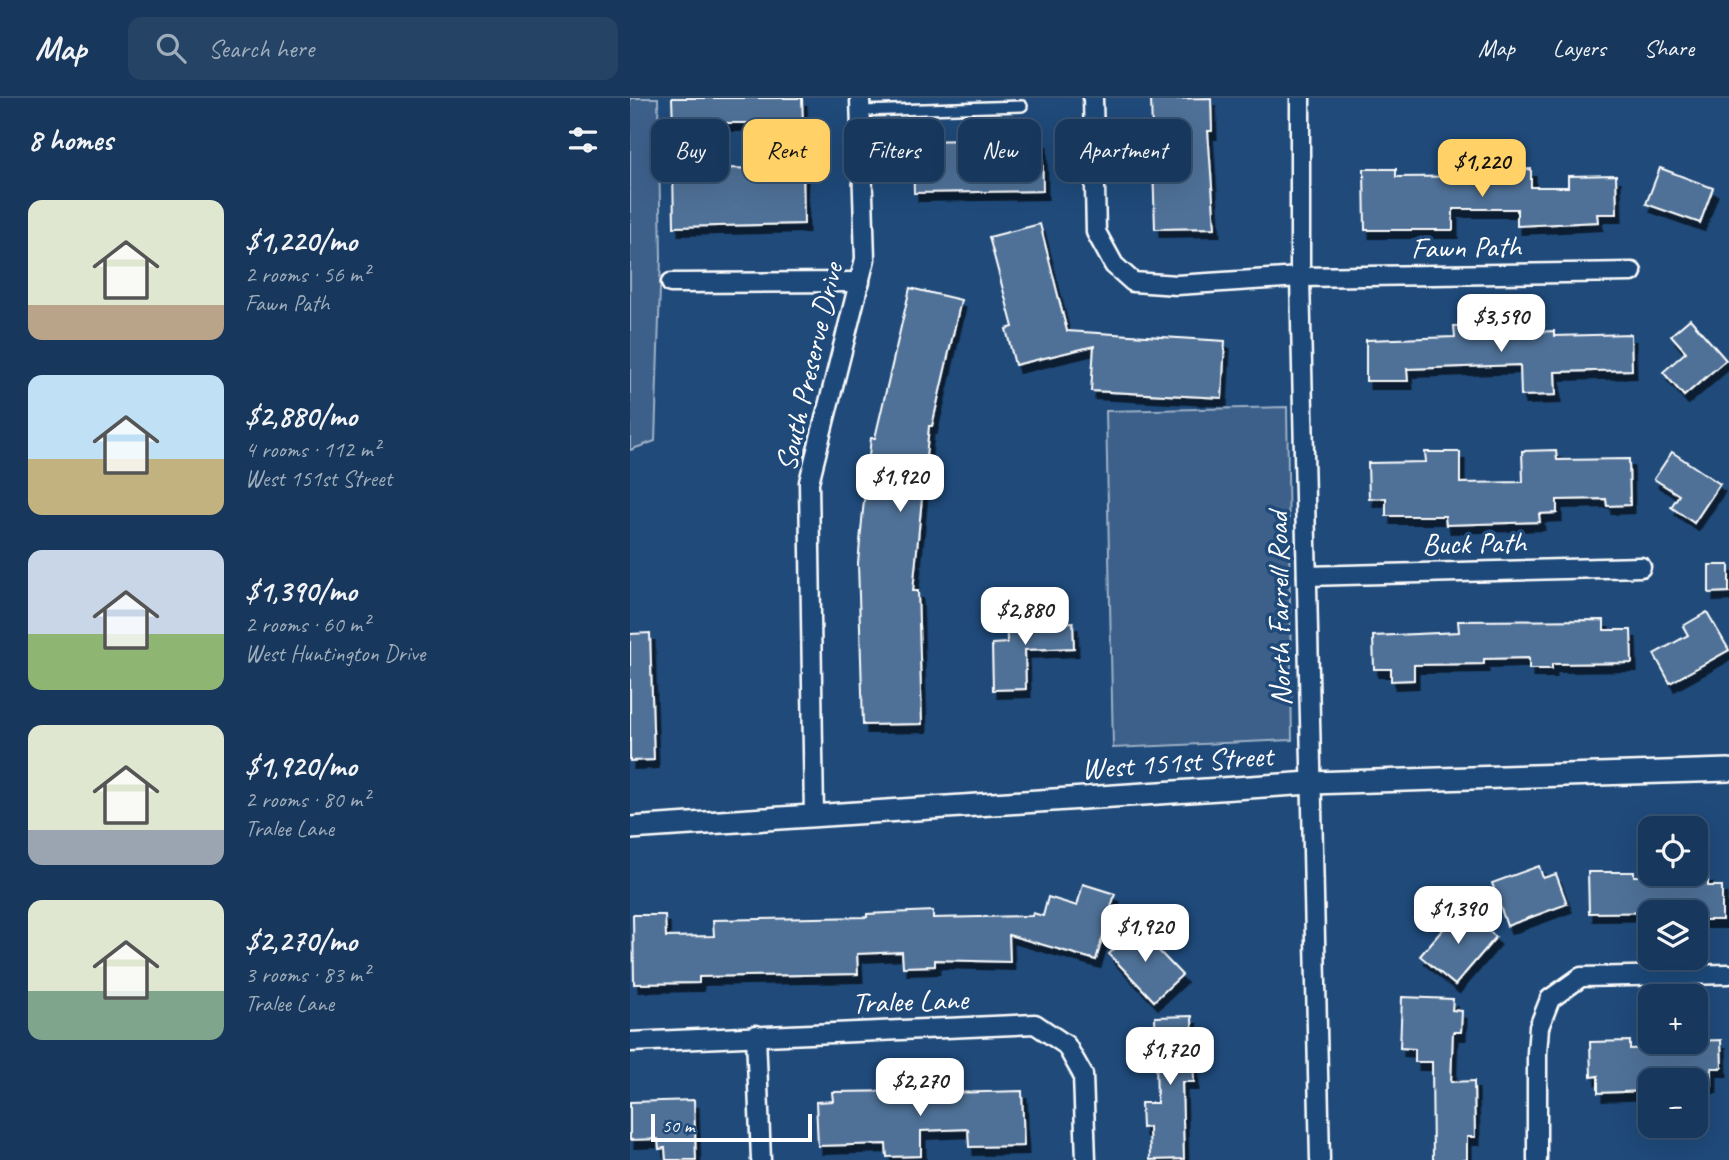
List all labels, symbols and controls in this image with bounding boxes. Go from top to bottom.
search box [128,17,618,80]
text: Map [35,27,86,69]
icon: search [152,29,190,67]
text: Search here [208,32,314,65]
text: Map [1478,33,1515,63]
text: Layers [1553,33,1606,63]
text: Share [1644,33,1694,63]
chip: Buy [651,119,729,182]
chip: Rent [743,119,830,182]
chip: Filters [844,119,944,182]
chip: New [958,119,1041,182]
chip: Apartment [1055,119,1191,182]
text: 8 homes [28,121,113,159]
icon: filters [564,121,602,159]
pin: $1,220 [1425,140,1539,199]
text: $1,220 [1454,147,1510,176]
text: $1,220/mo [245,222,357,260]
street label: Fawn Path [1411,227,1523,267]
icon: home [84,228,168,312]
street label: South Preserve Drive [767,257,852,475]
text: 2 rooms · 56 m² [245,260,369,289]
text: Fawn Path [245,289,329,318]
pin: $3,590 [1444,294,1558,354]
text: $3,590 [1473,302,1529,331]
text: $2,880/mo [245,397,357,435]
icon: home [84,403,168,487]
text: 4 rooms · 112 m² [245,435,380,464]
pin: $1,920 [843,454,957,514]
text: $1,920 [872,462,928,491]
text: West 151st Street [245,464,392,493]
street label: North Farrell Road [1258,507,1300,706]
street label: Buck Path [1422,523,1528,563]
text: $1,390/mo [245,572,357,610]
icon: home [84,578,168,662]
pin: $2,880 [968,588,1082,647]
text: $2,880 [997,595,1053,624]
text: 2 rooms · 60 m² [245,610,369,639]
text: West Huntington Drive [245,639,425,668]
street label: West 151st Street [1080,736,1277,788]
text: $1,920/mo [245,747,357,785]
icon: home [84,753,168,837]
text: 2 rooms · 80 m² [245,785,369,814]
text: Tralee Lane [245,814,334,843]
map controls [1638,816,1708,1138]
button: locate [1638,816,1708,886]
pin: $1,390 [1401,886,1515,946]
text: $1,390 [1430,894,1486,923]
button: layers [1638,900,1708,970]
pin: $1,920 [1088,904,1202,964]
text: $1,920 [1117,912,1173,941]
text: $2,270/mo [245,922,357,960]
icon: home [84,928,168,1012]
text: 3 rooms · 83 m² [245,960,369,989]
street label: Tralee Lane [851,980,971,1022]
button: + [1638,984,1708,1054]
text: Tralee Lane [245,989,334,1018]
pin: $1,720 [1113,1028,1227,1087]
text: $1,720 [1142,1035,1198,1064]
pin: $2,270 [863,1058,977,1118]
text: $2,270 [892,1066,948,1095]
button: − [1638,1068,1708,1138]
scale bar [651,1111,812,1143]
text: 50 m [662,1114,694,1138]

